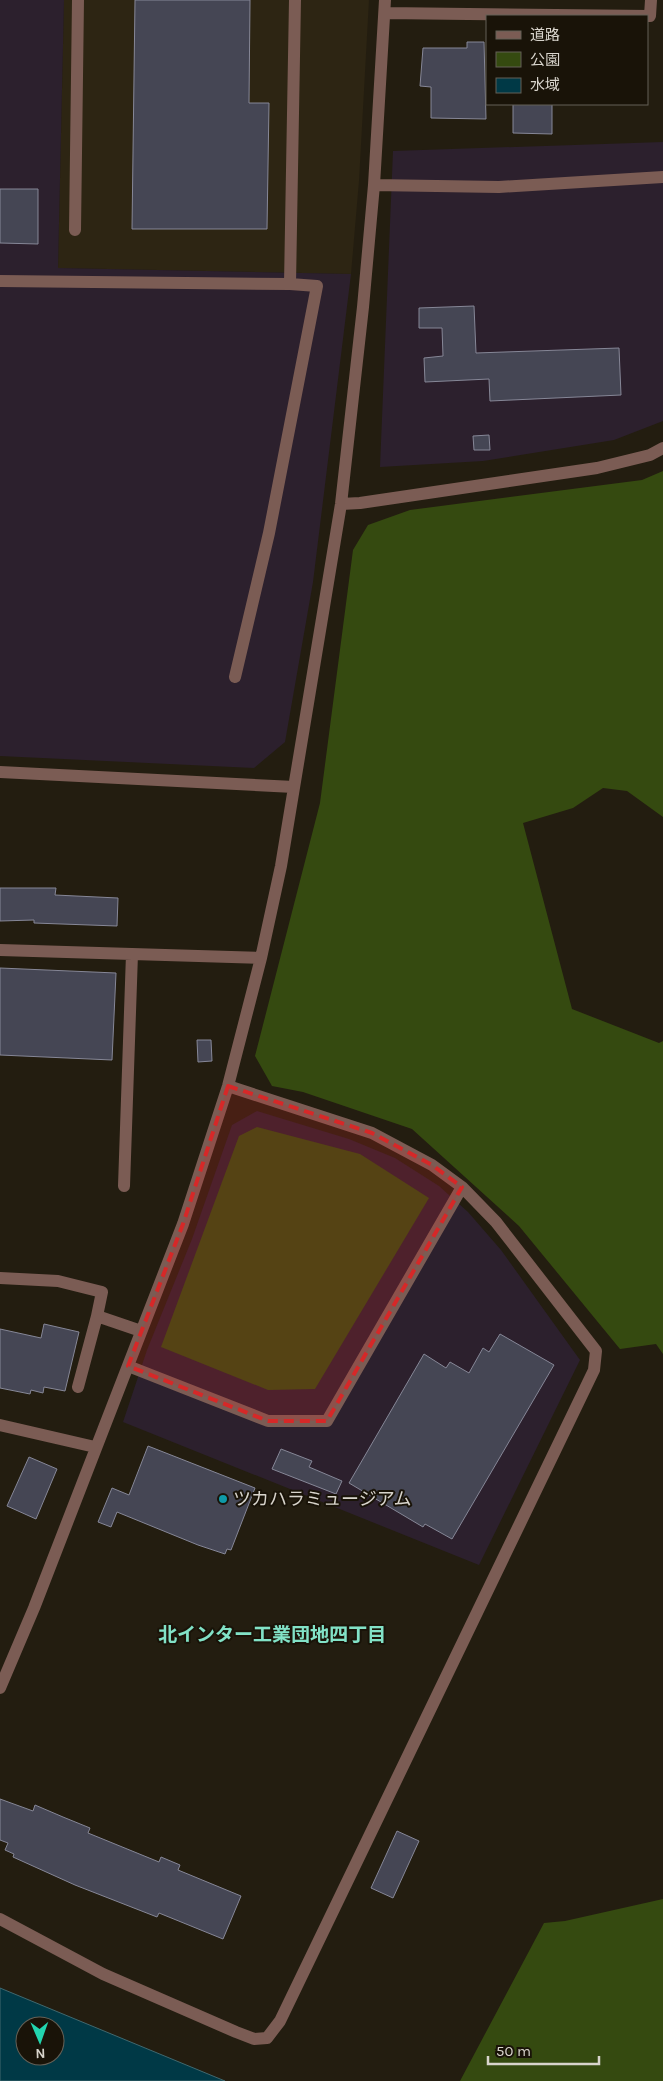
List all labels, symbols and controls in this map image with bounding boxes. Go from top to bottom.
legend [486,15,648,105]
text: 道路 [530,26,560,44]
text: 公園 [530,51,560,69]
text: 水域 [530,76,560,94]
place label: ツカハラミュージアム [233,1488,411,1510]
marker: ツカハラミュージアム [217,1493,229,1505]
district label: 北インター工業団地四丁目 [158,1624,386,1646]
north arrow [15,2016,65,2066]
scale bar [488,2034,599,2066]
text: 50 m [496,2042,531,2060]
text: N [35,2045,46,2062]

